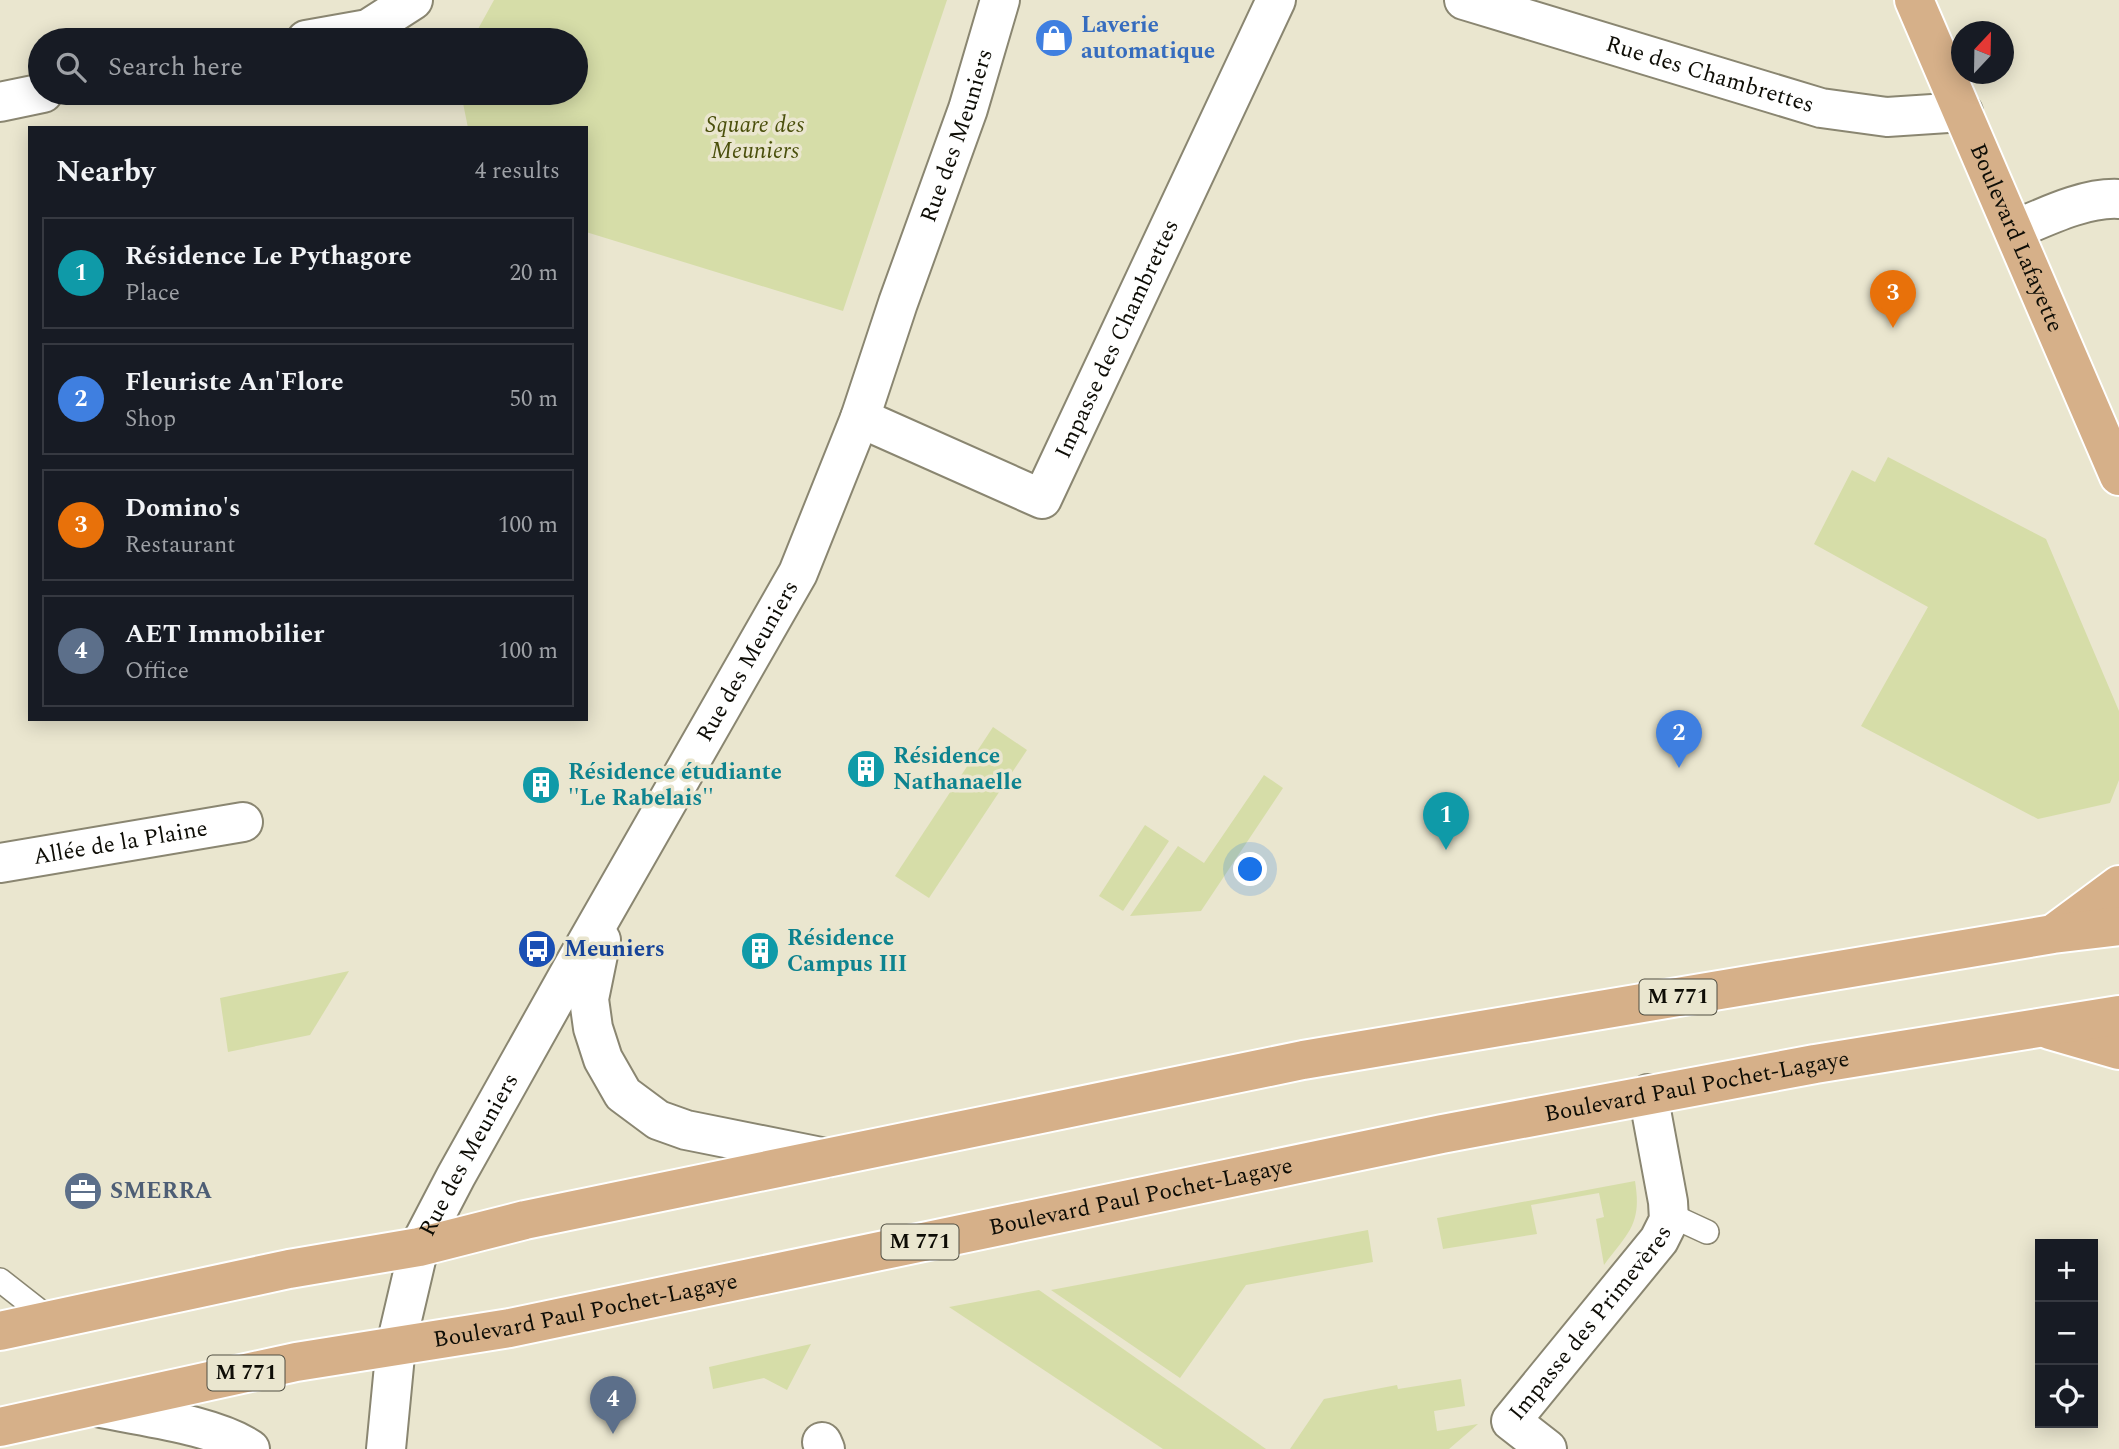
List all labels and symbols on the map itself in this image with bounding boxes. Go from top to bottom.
place label: Laverie automatique [1081,8,1215,69]
shop icon: Laverie automatique [1033,17,1075,59]
north arrow [1951,21,2014,84]
street label: Rue des Chambrettes [1602,26,1818,122]
street label: Rue des Meuniers [911,45,1002,227]
park label: Square des Meuniers [706,108,804,169]
street label: Boulevard Lafayette [1960,138,2073,338]
street label: Impasse des Chambrettes [1046,213,1188,464]
pin: 3 [1870,270,1916,328]
street label: Rue des Meuniers [687,574,808,749]
pin: 2 [1656,710,1702,768]
place label: Résidence Nathanaelle [893,739,1022,800]
building icon: Résidence Nathanaelle [845,748,887,790]
place label: Résidence étudiante ''Le Rabelais'' [568,755,782,816]
building icon: Résidence étudiante ''Le Rabelais'' [520,764,562,806]
pin: 1 [1423,792,1469,850]
street label: Allée de la Plaine [30,811,210,875]
your location [1233,852,1267,886]
place label: Résidence Campus III [787,921,907,982]
bus stop icon: Meuniers [516,928,558,970]
building icon: Résidence Campus III [739,930,781,972]
place label: Meuniers [564,932,665,967]
road number: M 771 [1640,979,1716,1014]
street label: Boulevard Paul Pochet-Lagaye [1541,1041,1852,1132]
street label: Rue des Meuniers [410,1067,528,1243]
street label: Boulevard Paul Pochet-Lagaye [986,1148,1296,1245]
office icon: SMERRA [62,1170,104,1212]
place label: SMERRA [110,1174,213,1209]
street label: Impasse des Primevères [1500,1219,1681,1428]
road number: M 771 [881,1224,958,1260]
street label: Boulevard Paul Pochet-Lagaye [431,1264,741,1357]
road number: M 771 [208,1356,284,1390]
pin: 4 [590,1376,636,1434]

